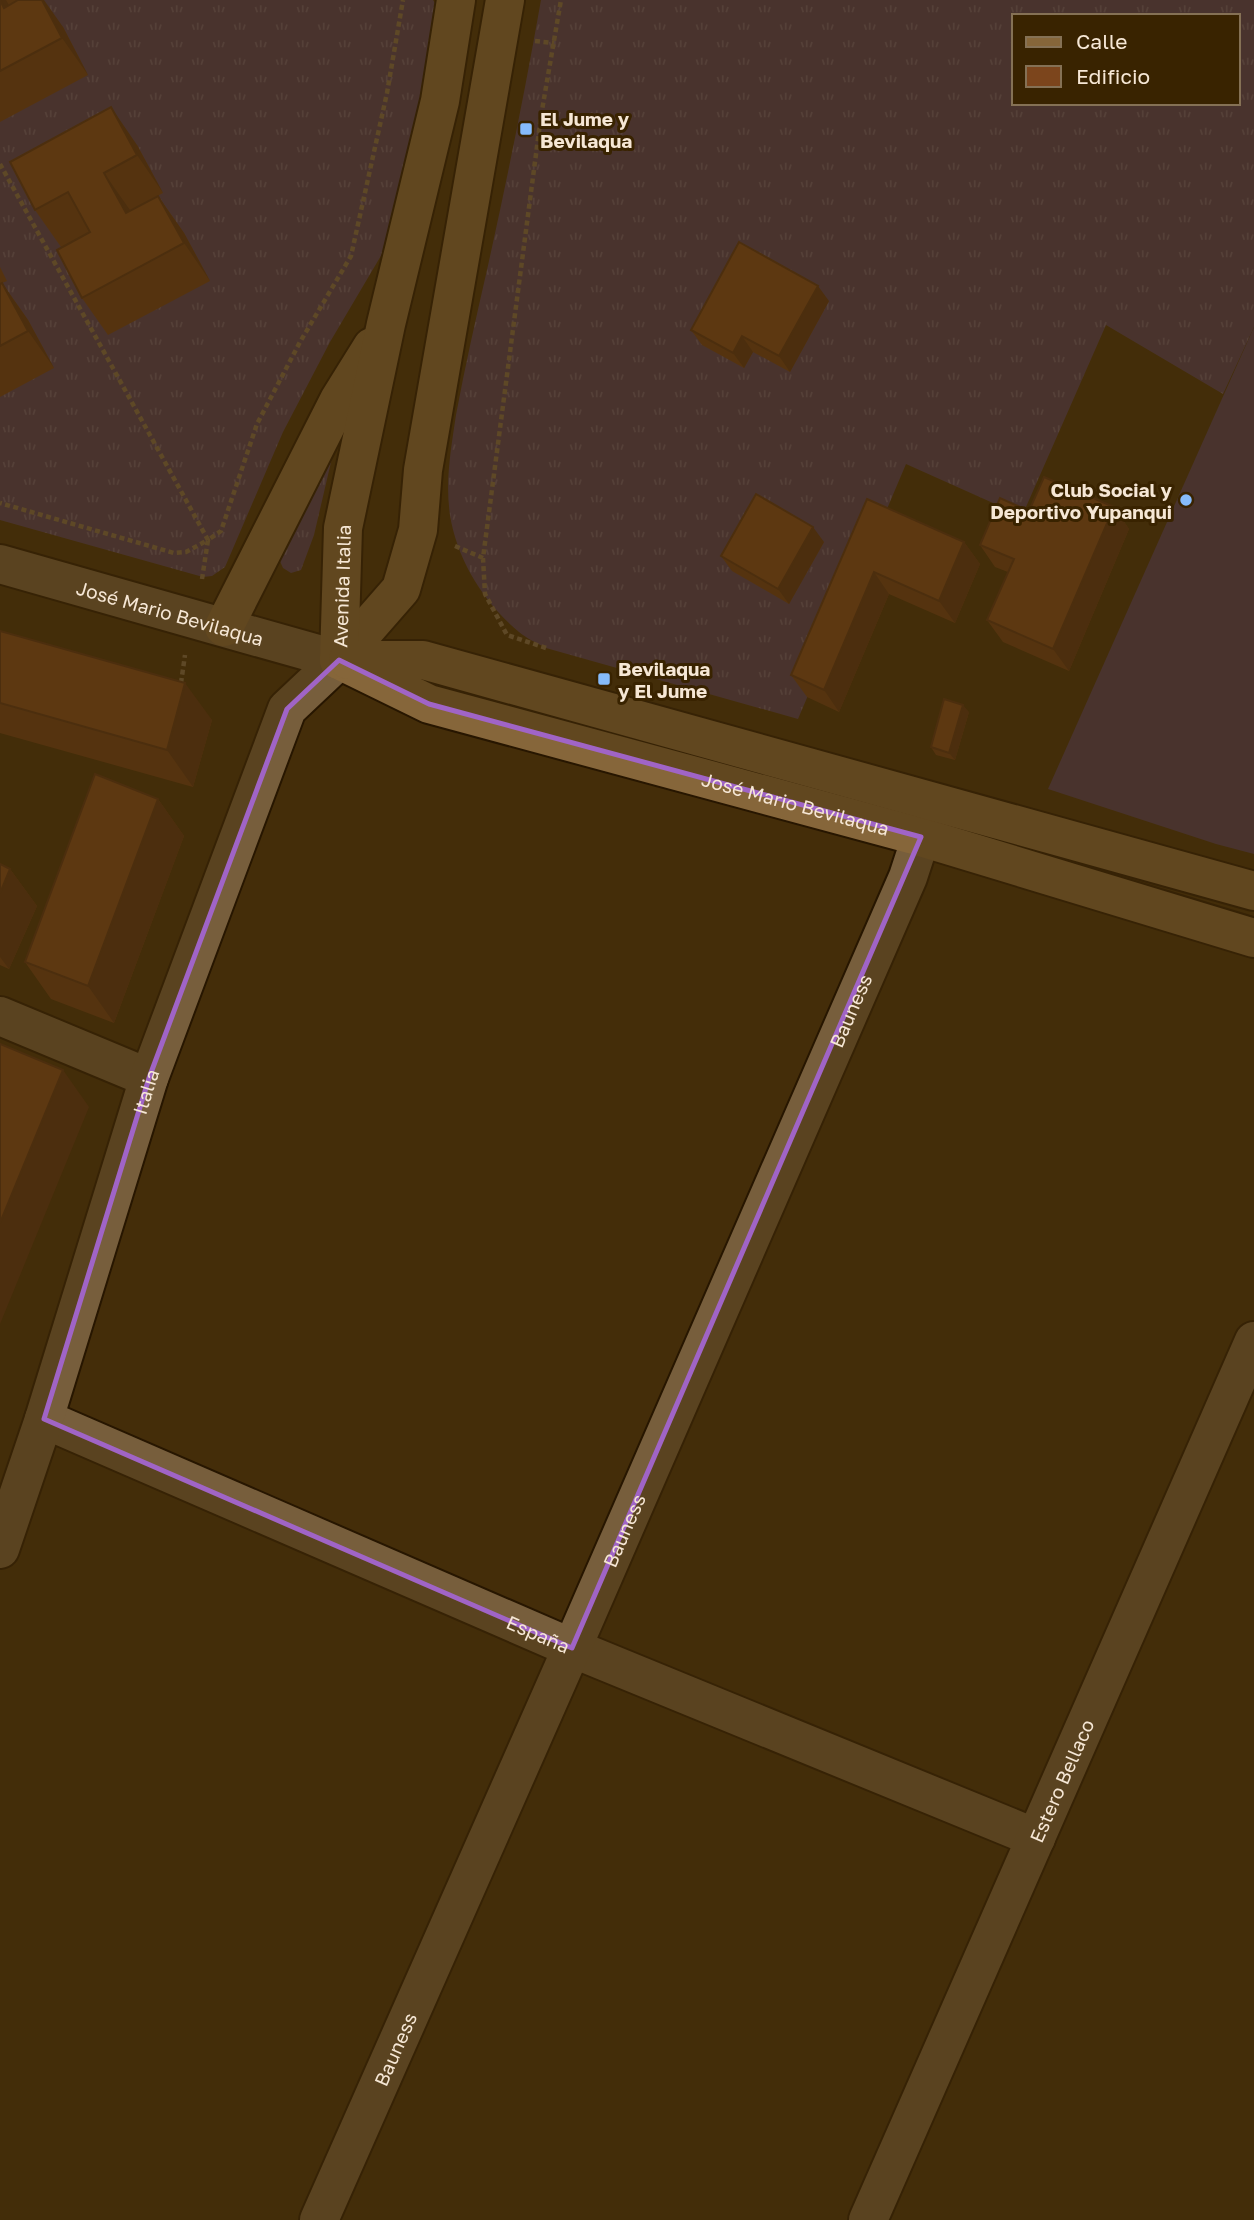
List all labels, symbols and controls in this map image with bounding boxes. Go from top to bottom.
legend [1012,14,1240,105]
text: Calle [1076,28,1128,54]
text: Edificio [1076,63,1150,89]
place label: El Jume y Bevilaqua [540,107,632,152]
marker: El Jume y Bevilaqua [518,121,534,137]
place label: Club Social y Deportivo Yupanqui [990,478,1173,523]
marker: Club Social y Deportivo Yupanqui [1178,492,1194,508]
street label: Avenida Italia [328,524,355,648]
street label: José Mario Bevilaqua [74,575,266,650]
place label: Bevilaqua y El Jume [618,657,710,702]
marker: Bevilaqua y El Jume [596,671,612,687]
street label: José Mario Bevilaqua [699,767,892,839]
street label: Bauness [824,970,876,1051]
street label: Italia [127,1065,163,1117]
street label: Bauness [597,1490,649,1570]
street label: España [503,1610,574,1657]
street label: Estero Bellaco [1024,1715,1098,1846]
street label: Bauness [368,2009,421,2089]

